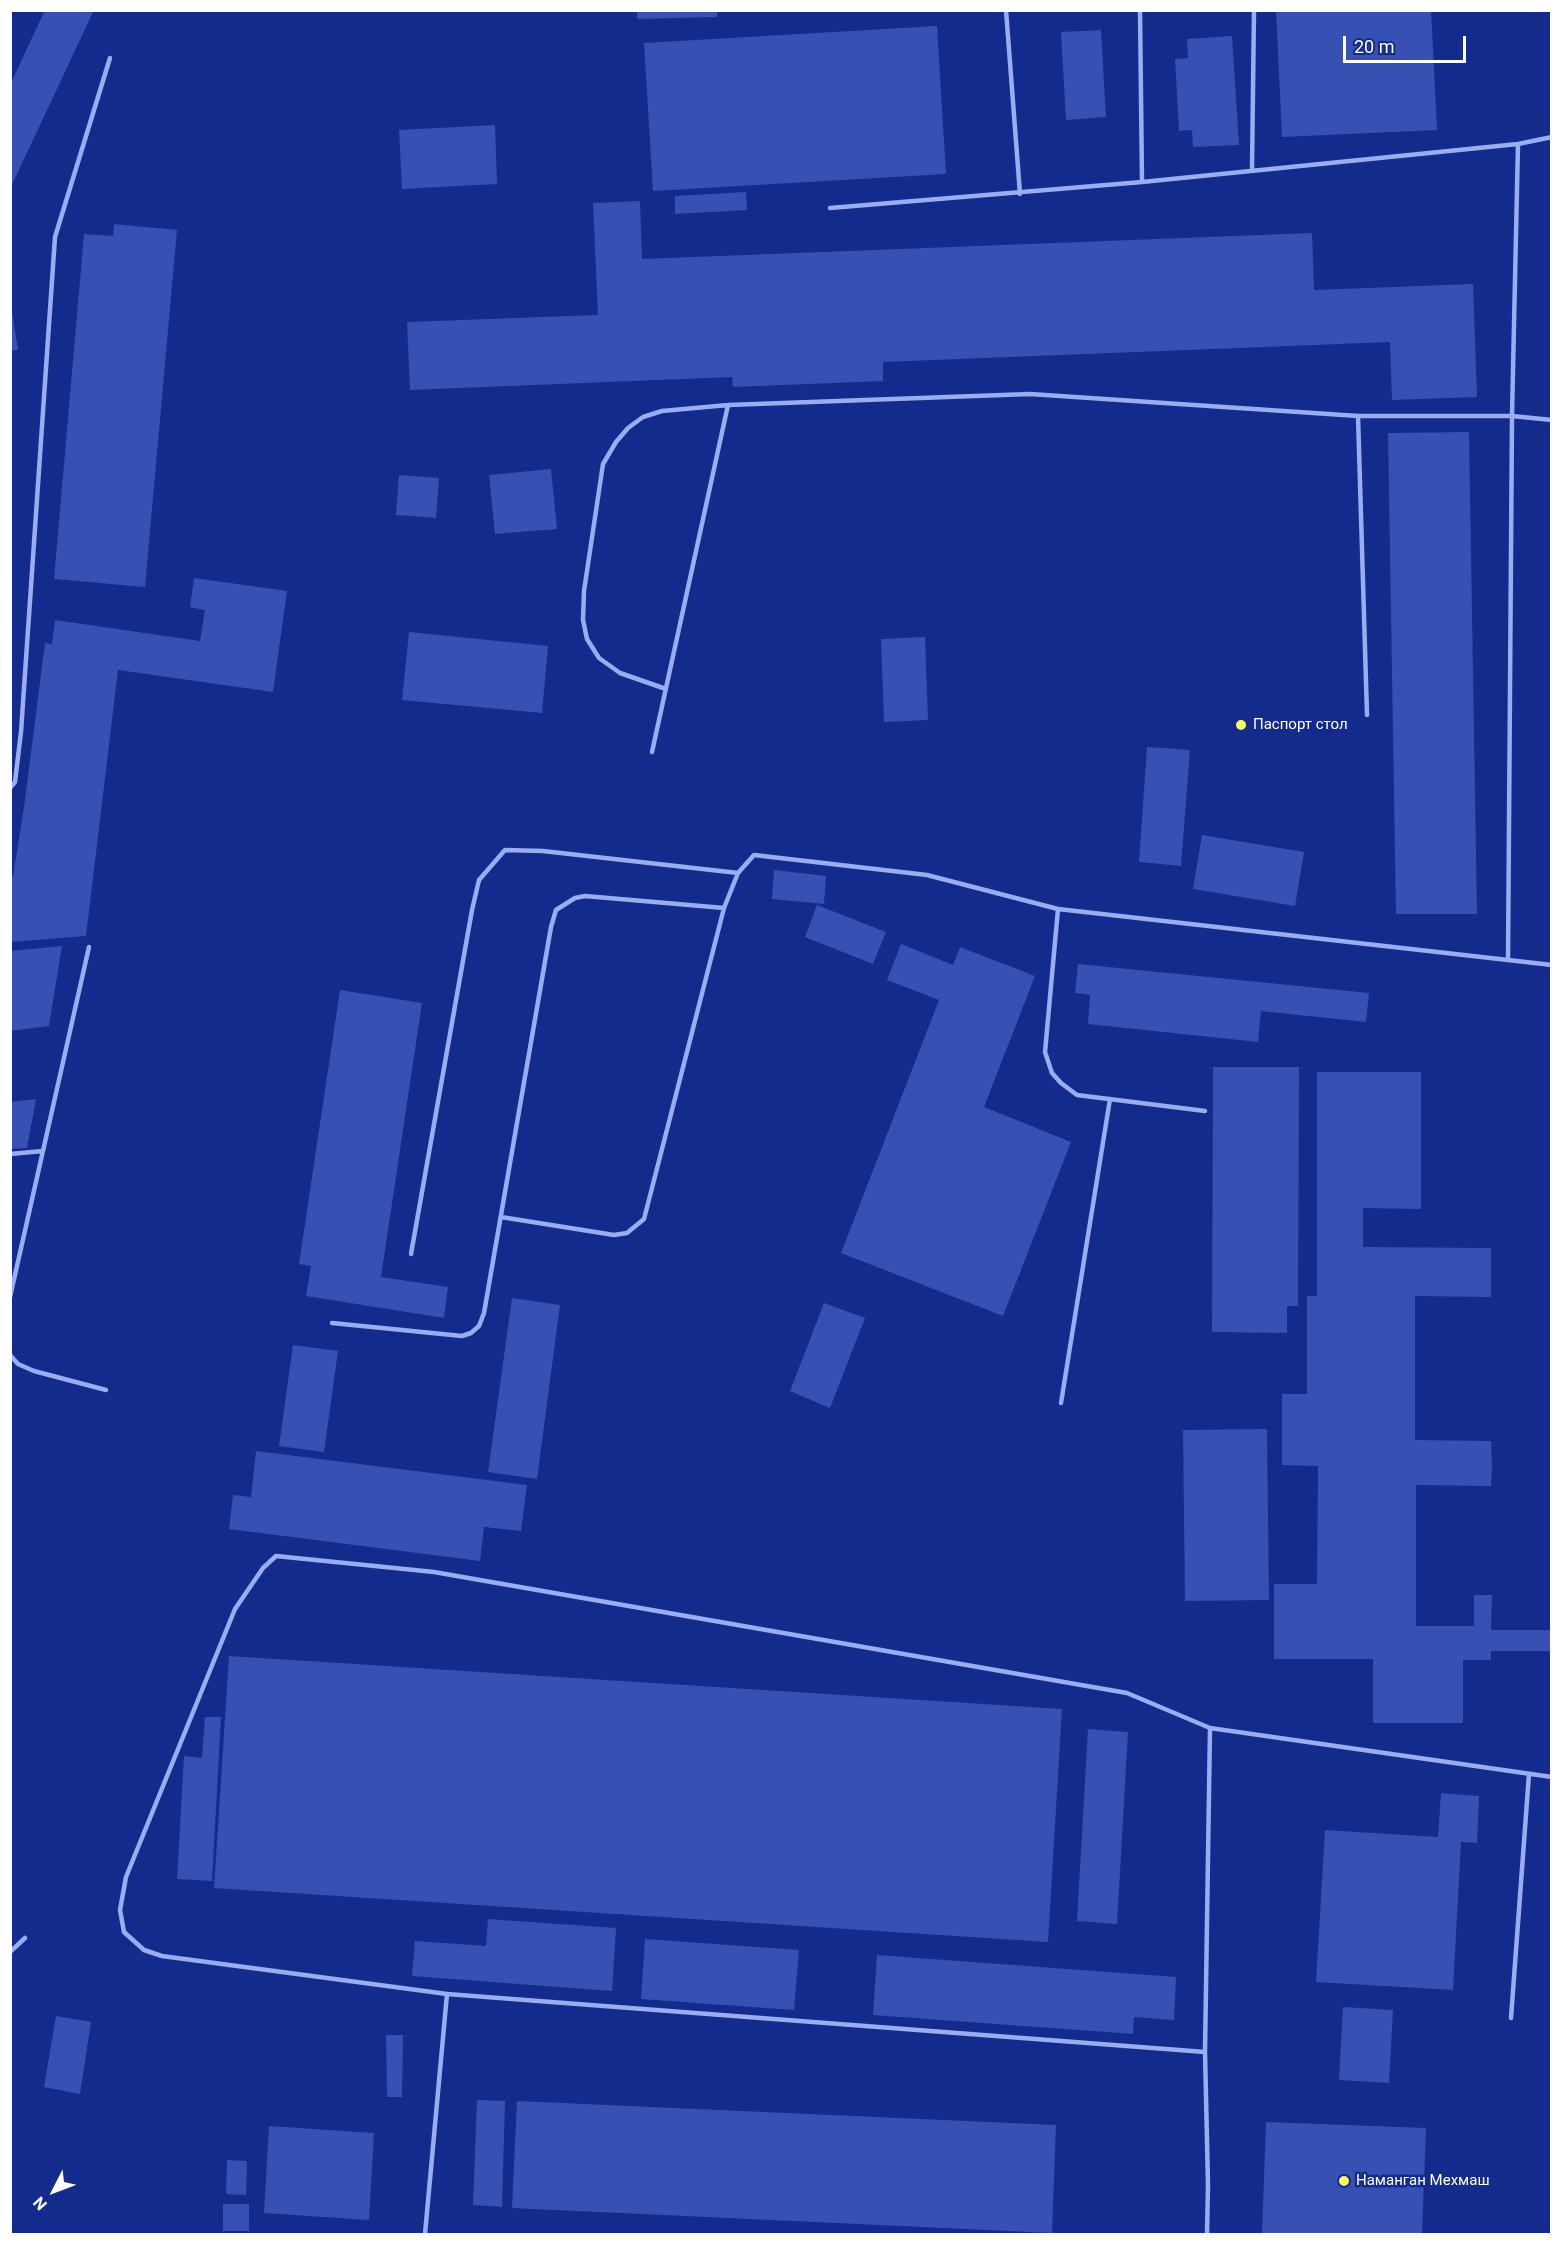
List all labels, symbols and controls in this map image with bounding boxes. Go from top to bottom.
scale bar [1346,24,1469,62]
text: 20 m [1354,36,1394,57]
place label: Паспорт стол [1253,716,1348,734]
marker: Паспорт стол [1234,718,1248,732]
north arrow [24,2161,84,2221]
place label: Наманган Мехмаш [1356,2172,1490,2190]
marker: Наманган Мехмаш [1337,2174,1351,2188]
text: N [29,2193,51,2214]

